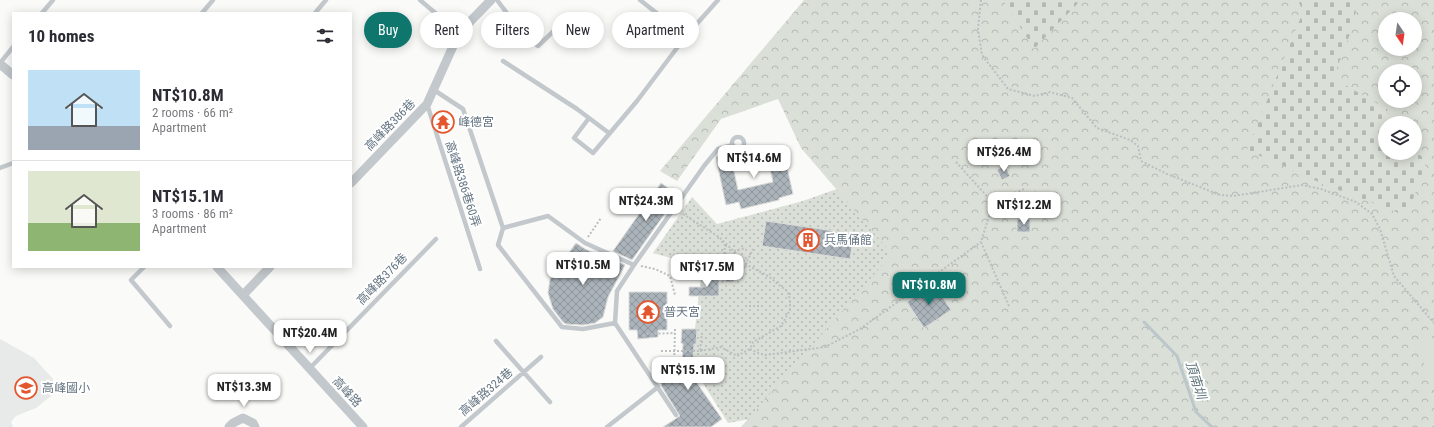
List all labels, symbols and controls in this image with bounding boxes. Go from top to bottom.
chip: Buy [364,12,412,48]
chip: Rent [420,12,473,48]
chip: Filters [481,12,544,48]
chip: New [552,12,604,48]
chip: Apartment [612,12,699,48]
north arrow [1378,12,1422,56]
map controls [1378,12,1422,160]
icon: filters [314,25,336,47]
text: 10 homes [28,26,94,46]
button: locate [1378,64,1422,108]
text: NT$10.8M [152,85,224,105]
icon: home [60,86,108,134]
street label: 高峰路386巷 [362,96,418,154]
text: 2 rooms · 66 m² [152,105,233,120]
temple icon: 峰德宮 [430,109,456,135]
place label: 峰德宮 [458,115,494,129]
button: layers [1378,116,1422,160]
text: Apartment [152,120,206,135]
street label: 高峰路386巷60弄 [442,139,484,229]
pin: NT$26.4M [963,139,1045,173]
text: NT$26.4M [977,144,1031,159]
pin: NT$14.6M [713,145,795,179]
text: NT$14.6M [727,150,781,165]
text: NT$15.1M [152,186,224,206]
icon: home [60,187,108,235]
pin: NT$24.3M [605,188,687,222]
pin: NT$12.2M [983,192,1065,226]
text: NT$24.3M [619,193,673,208]
text: NT$12.2M [997,197,1051,212]
text: 3 rooms · 86 m² [152,206,233,221]
text: Apartment [152,221,206,236]
building icon: 兵馬俑館 [795,227,821,253]
place label: 兵馬俑館 [824,233,872,247]
street label: 高峰路376巷 [354,250,410,308]
pin: NT$10.5M [542,252,624,286]
pin: NT$17.5M [666,254,748,288]
text: NT$10.5M [556,257,610,272]
text: NT$17.5M [680,259,734,274]
pin: NT$10.8M [888,272,970,306]
text: NT$10.8M [902,277,956,292]
temple icon: 普天宮 [635,299,661,325]
place label: 普天宮 [664,305,700,319]
pin: NT$20.4M [269,320,351,354]
text: NT$20.4M [283,325,337,340]
pin: NT$15.1M [647,357,729,391]
water label: 頂南圳 [1183,359,1210,403]
text: NT$15.1M [661,362,715,377]
street label: 高峰路324巷 [457,365,515,419]
pin: NT$13.3M [203,374,285,408]
street label: 高峰路 [330,374,364,410]
school or university icon: 高峰國小 [13,375,39,401]
text: NT$13.3M [217,379,271,394]
place label: 高峰國小 [42,381,90,395]

